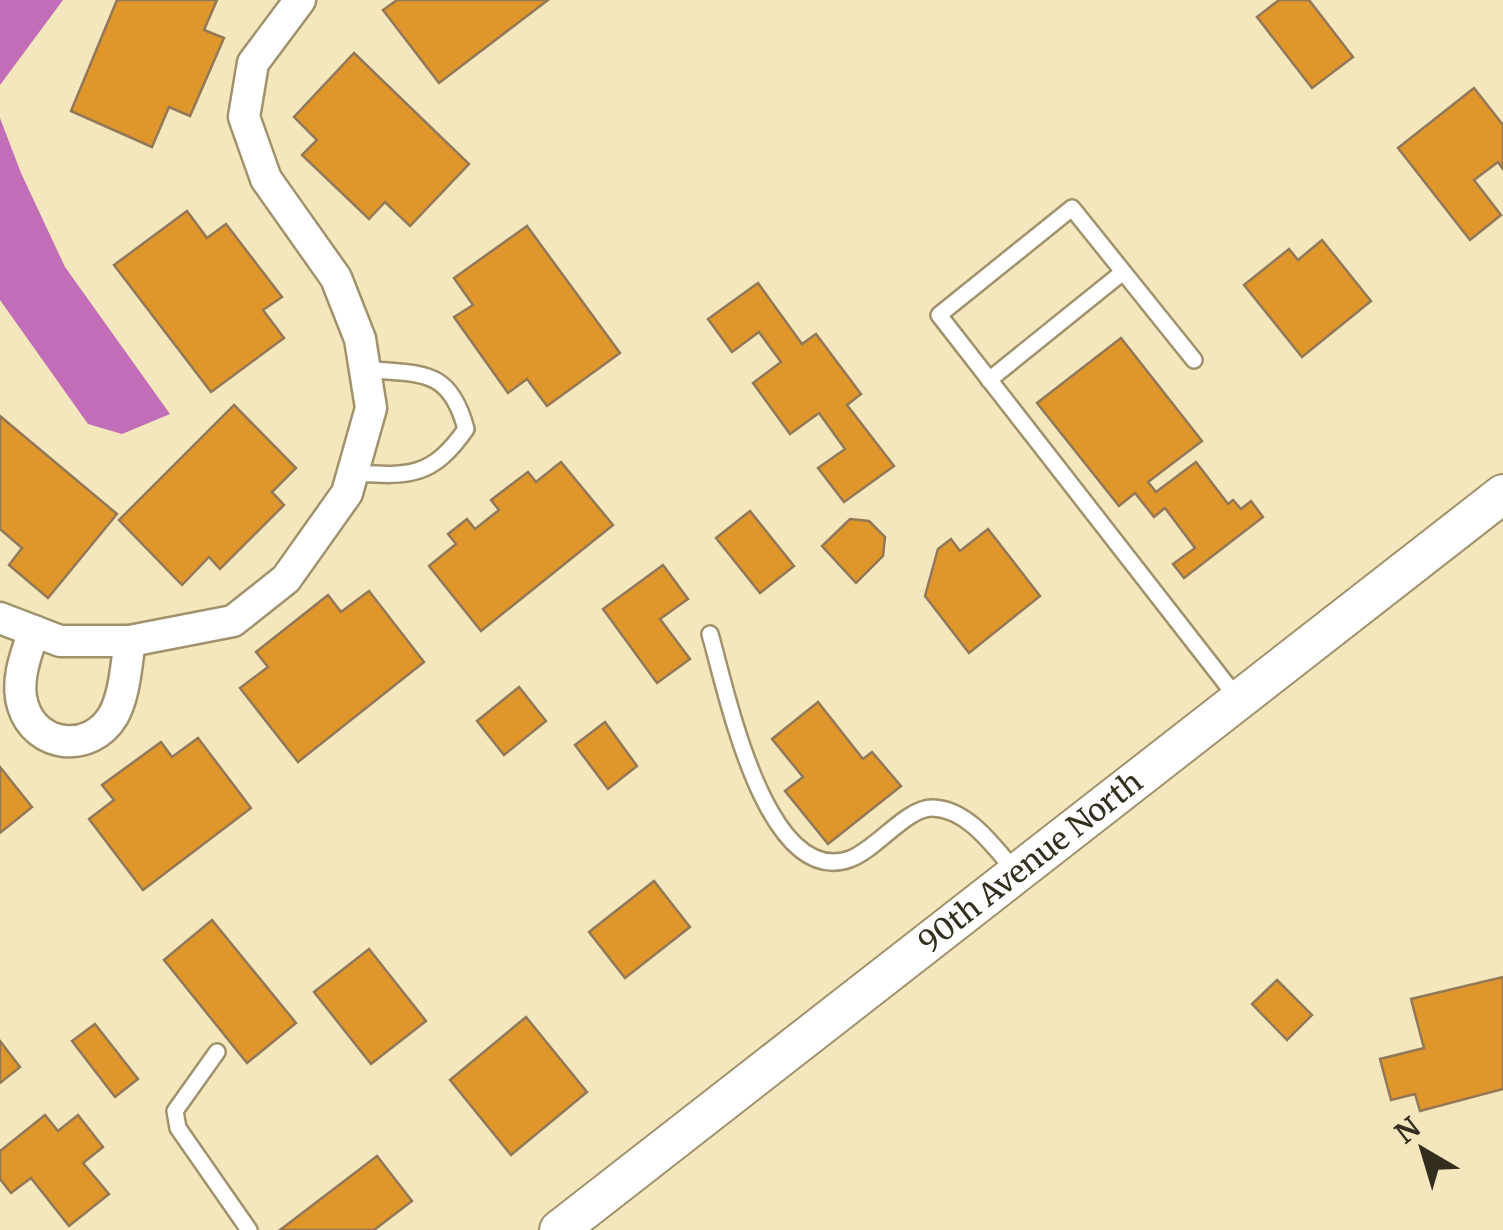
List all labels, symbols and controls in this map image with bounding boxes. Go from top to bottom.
street label: 90th Avenue North [910,762,1150,961]
north arrow [1373,1100,1473,1200]
text: N [1388,1109,1427,1151]

